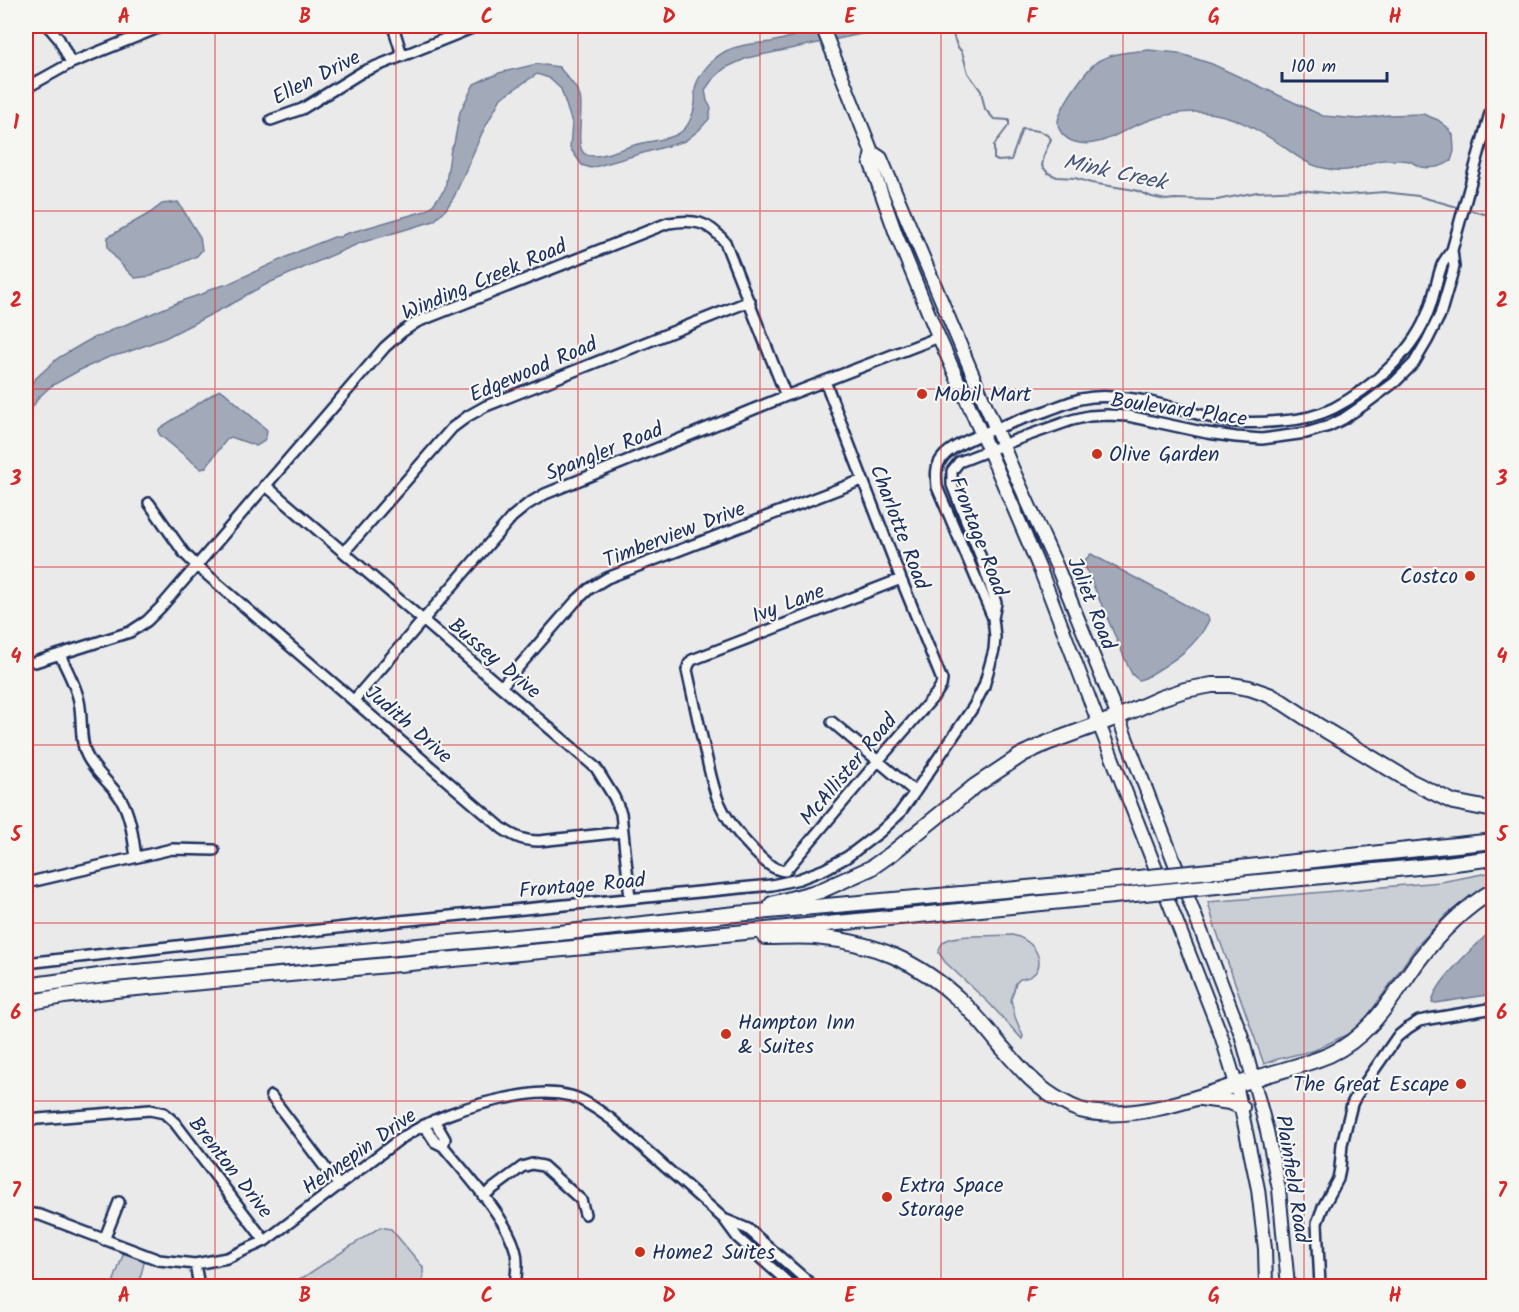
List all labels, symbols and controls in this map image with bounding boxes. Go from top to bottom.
text: A [118,2,130,34]
text: B [299,2,311,34]
text: C [481,2,493,34]
text: D [662,2,676,34]
text: E [844,2,856,34]
text: F [1027,2,1039,34]
text: G [1208,2,1220,34]
text: H [1388,2,1402,34]
street label: Ellen Drive [267,42,367,115]
scale bar [1282,45,1387,83]
text: 100 m [1291,53,1336,82]
text: 1 [13,108,19,140]
text: 1 [1499,108,1505,140]
water label: Mink Creek [1060,146,1173,202]
street label: Winding Creek Road [397,231,573,330]
text: 2 [10,286,22,318]
text: 2 [1496,286,1508,318]
street label: Edgewood Road [464,328,603,412]
place label: Mobil Mart [934,379,1032,412]
street label: Boulevard Place [1108,385,1250,436]
marker: Mobil Mart [915,387,929,401]
street label: Spangler Road [541,414,669,491]
place label: Olive Garden [1109,439,1220,472]
marker: Olive Garden [1090,447,1104,461]
street label: Charlotte Road [860,460,938,595]
text: 3 [10,464,22,496]
text: 3 [1496,464,1508,496]
street label: Frontage Road [940,472,1016,602]
street label: Timberview Drive [599,493,751,578]
street label: Joliet Road [1057,552,1124,655]
place label: Costco [1400,561,1458,594]
marker: Costco [1463,569,1477,583]
street label: Ivy Lane [747,575,830,633]
street label: Bussey Drive [440,610,548,708]
text: 4 [11,642,22,674]
text: 4 [1497,642,1508,674]
street label: Judith Drive [357,678,460,773]
street label: McAllister Road [792,706,906,833]
text: 5 [10,820,23,852]
text: 5 [1496,820,1509,852]
street label: Frontage Road [518,864,647,908]
text: 6 [11,998,22,1030]
text: 6 [1497,998,1508,1030]
place label: Hampton Inn & Suites [738,1007,855,1064]
marker: Hampton Inn & Suites [719,1027,733,1041]
place label: The Great Escape [1293,1069,1450,1102]
marker: The Great Escape [1454,1077,1468,1091]
street label: Hennepin Drive [296,1100,425,1204]
street label: Brenton Drive [179,1110,281,1227]
street label: Plainfield Road [1265,1113,1318,1246]
place label: Extra Space Storage [899,1170,1004,1227]
text: 7 [11,1176,21,1208]
text: 7 [1497,1176,1507,1208]
marker: Extra Space Storage [880,1190,894,1204]
place label: Home2 Suites [652,1237,775,1270]
marker: Home2 Suites [633,1245,647,1259]
text: A [118,1281,130,1312]
text: B [299,1281,311,1312]
text: C [481,1281,493,1312]
text: D [662,1281,676,1312]
text: E [844,1281,856,1312]
text: F [1027,1281,1039,1312]
text: G [1208,1281,1220,1312]
text: H [1388,1281,1402,1312]

